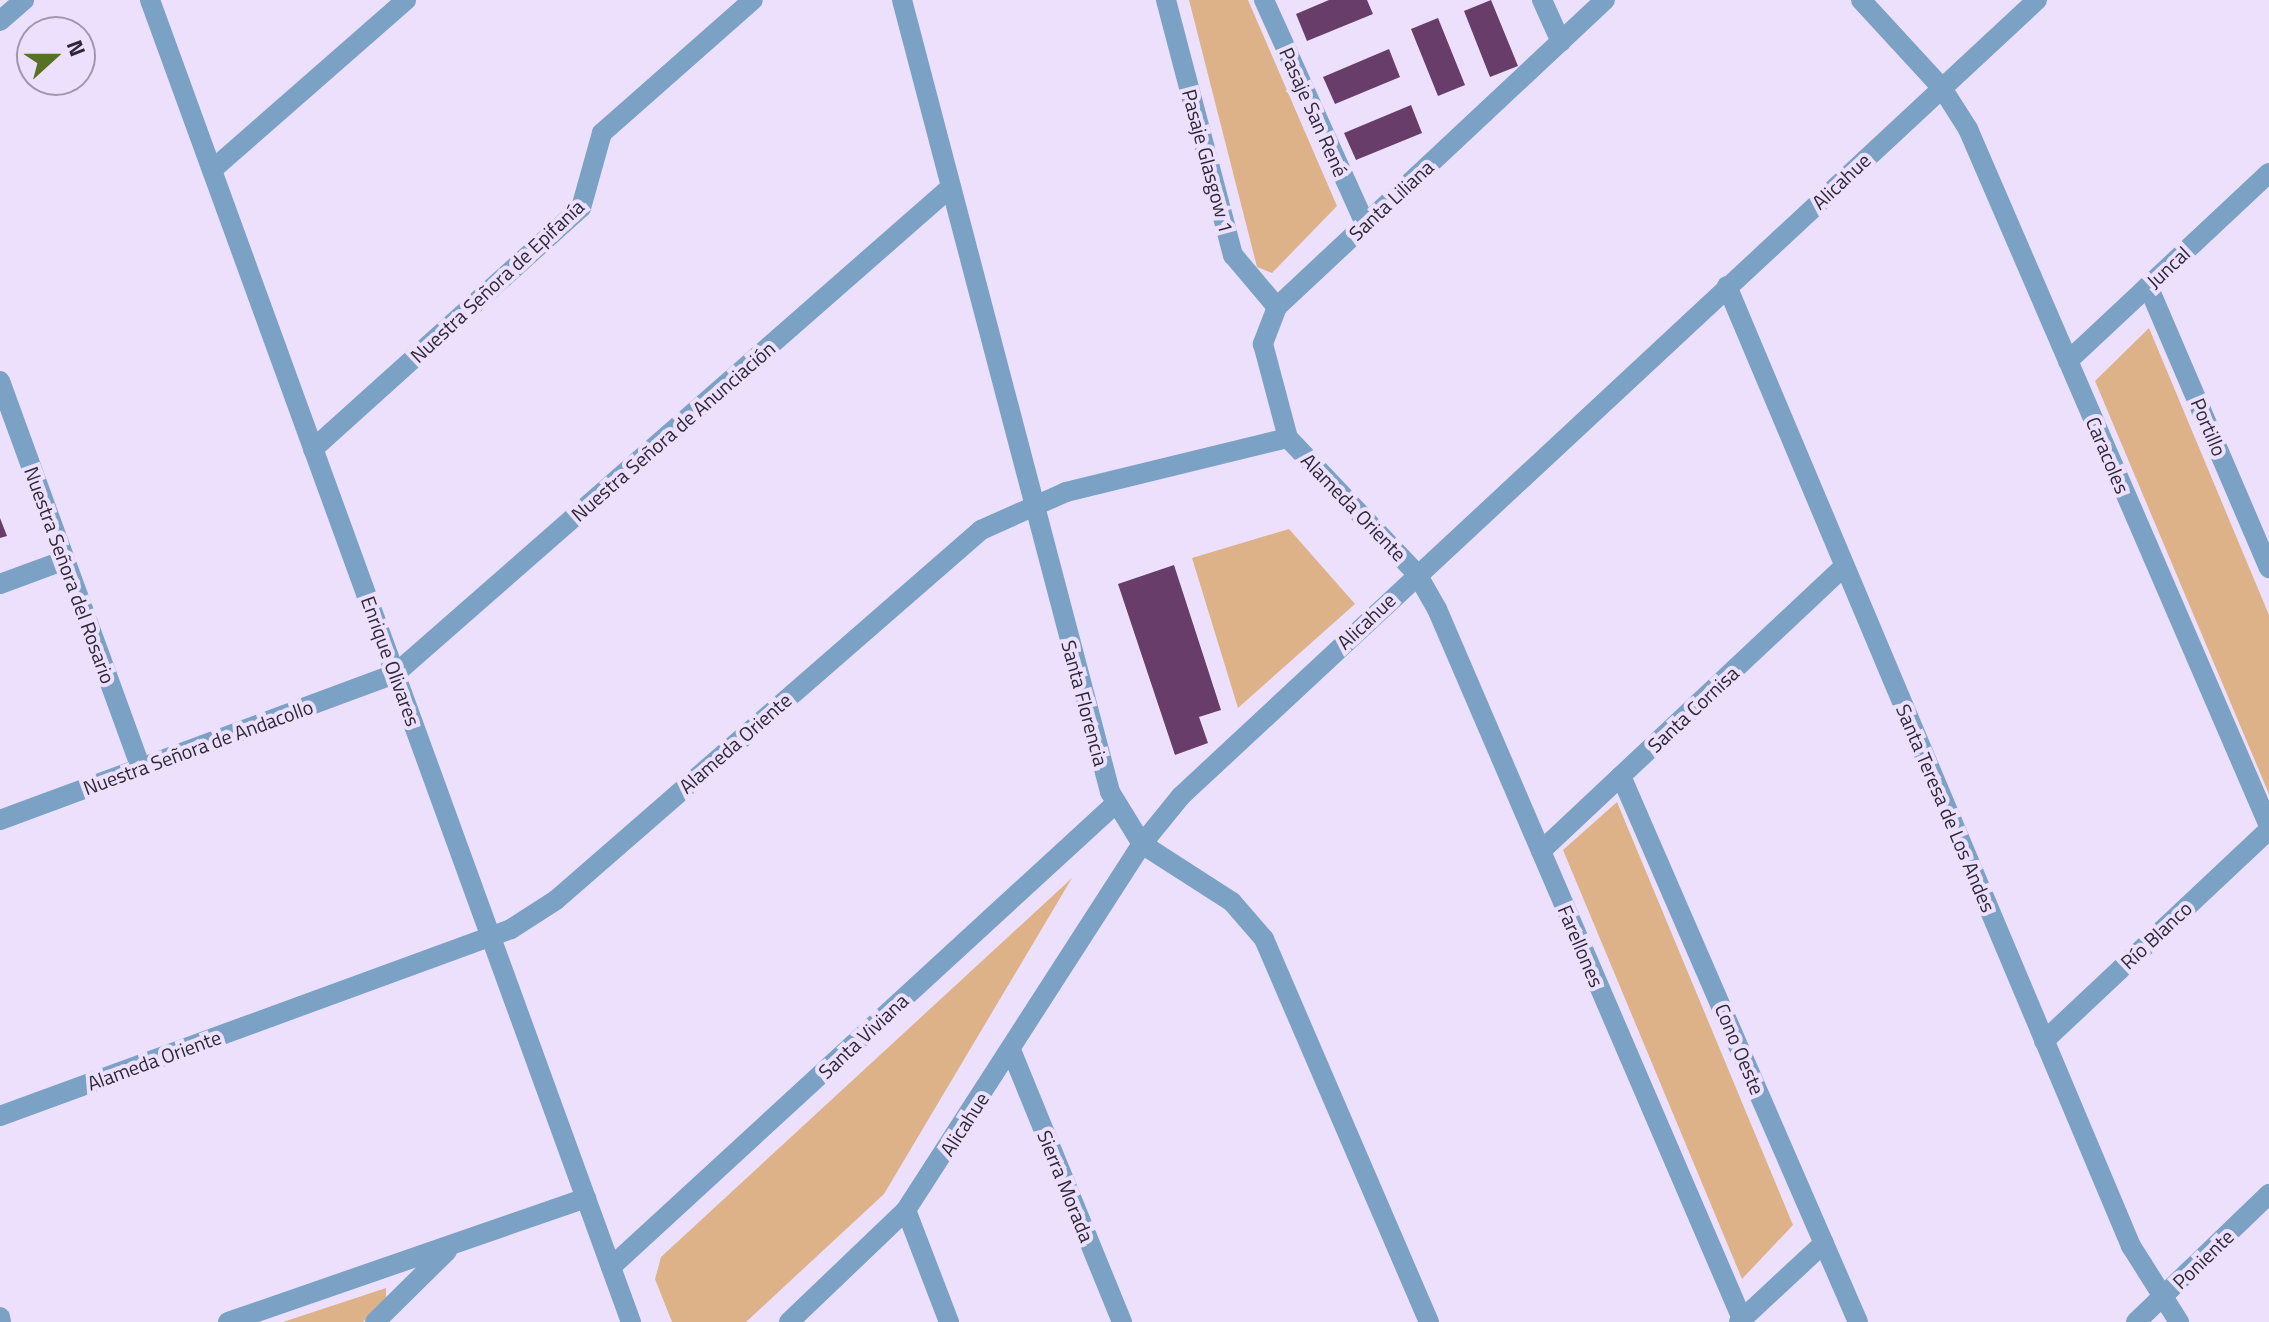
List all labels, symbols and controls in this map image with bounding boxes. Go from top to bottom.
north arrow [16,16,96,96]
text: N [58,35,95,61]
street label: Pasaje San René [1275,44,1353,180]
street label: Pasaje Glasgow 1 [1177,87,1239,235]
street label: Alicahue [1807,148,1875,214]
street label: Santa Liliana [1344,155,1438,245]
street label: Nuestra Señora de Epifanía [405,194,589,368]
street label: Juncal [2141,241,2195,293]
street label: Nuestra Señora de Anunciación [566,336,780,526]
street label: Portillo [2186,394,2232,460]
street label: Caracoles [2081,413,2135,497]
street label: Alameda Oriente [1296,448,1412,566]
street label: Nuestra Señora del Rosario [20,463,120,687]
street label: Alicahue [1332,588,1400,654]
street label: Enrique Olivares [356,593,426,729]
street label: Santa Florencia [1057,637,1113,769]
street label: Santa Cornisa [1643,661,1743,757]
street label: Alameda Oriente [674,688,796,798]
street label: Nuestra Señora de Andacollo [80,694,316,800]
street label: Santa Teresa de Los Andes [1891,700,2001,916]
street label: Río Blanco [2115,896,2197,974]
street label: Farellones [1553,901,1609,991]
street label: Santa Viviana [813,988,913,1084]
street label: Cono Oeste [1710,1000,1770,1098]
street label: Alameda Oriente [84,1025,224,1095]
street label: Alicahue [935,1088,993,1160]
street label: Sierra Morada [1033,1127,1099,1245]
street label: Poniente [2168,1224,2238,1294]

